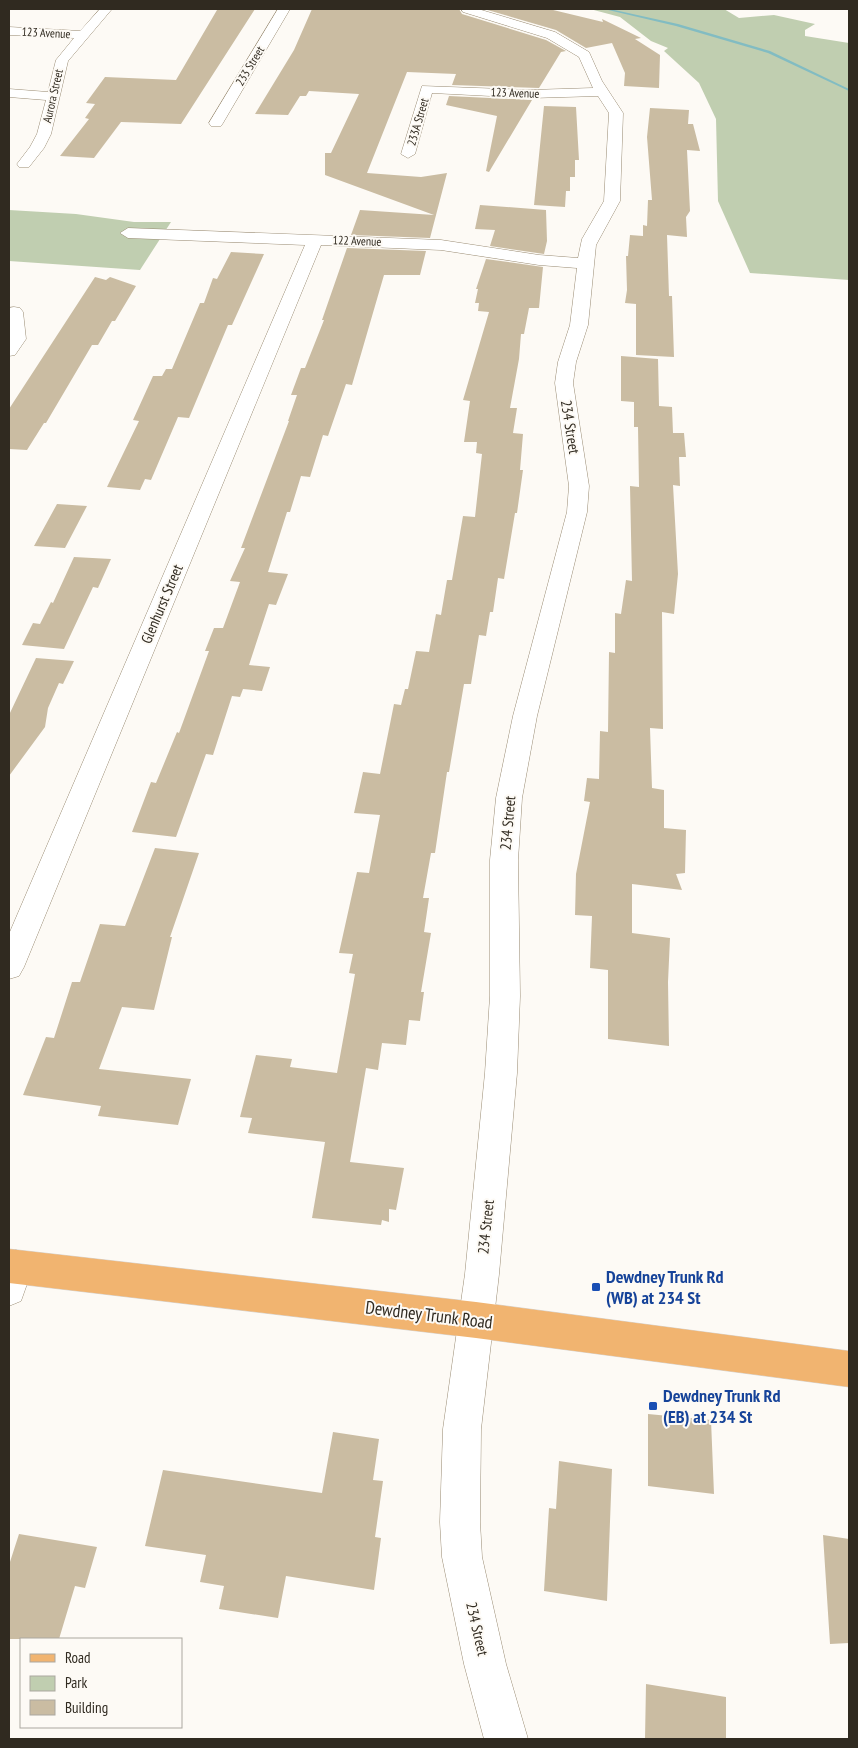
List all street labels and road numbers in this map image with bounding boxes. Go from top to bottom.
street label: 123 Avenue [21,24,71,41]
street label: 233 Street [232,43,268,88]
street label: Aurora Street [39,67,66,124]
street label: 123 Avenue [490,84,540,101]
street label: 233A Street [404,96,432,147]
street label: 122 Avenue [332,232,382,249]
street label: 234 Street [557,399,584,455]
street label: Glenhurst Street [136,561,187,646]
street label: 234 Street [496,795,519,851]
street label: 234 Street [473,1199,498,1255]
street label: Dewdney Trunk Road [364,1295,494,1334]
street label: 234 Street [462,1600,493,1658]

